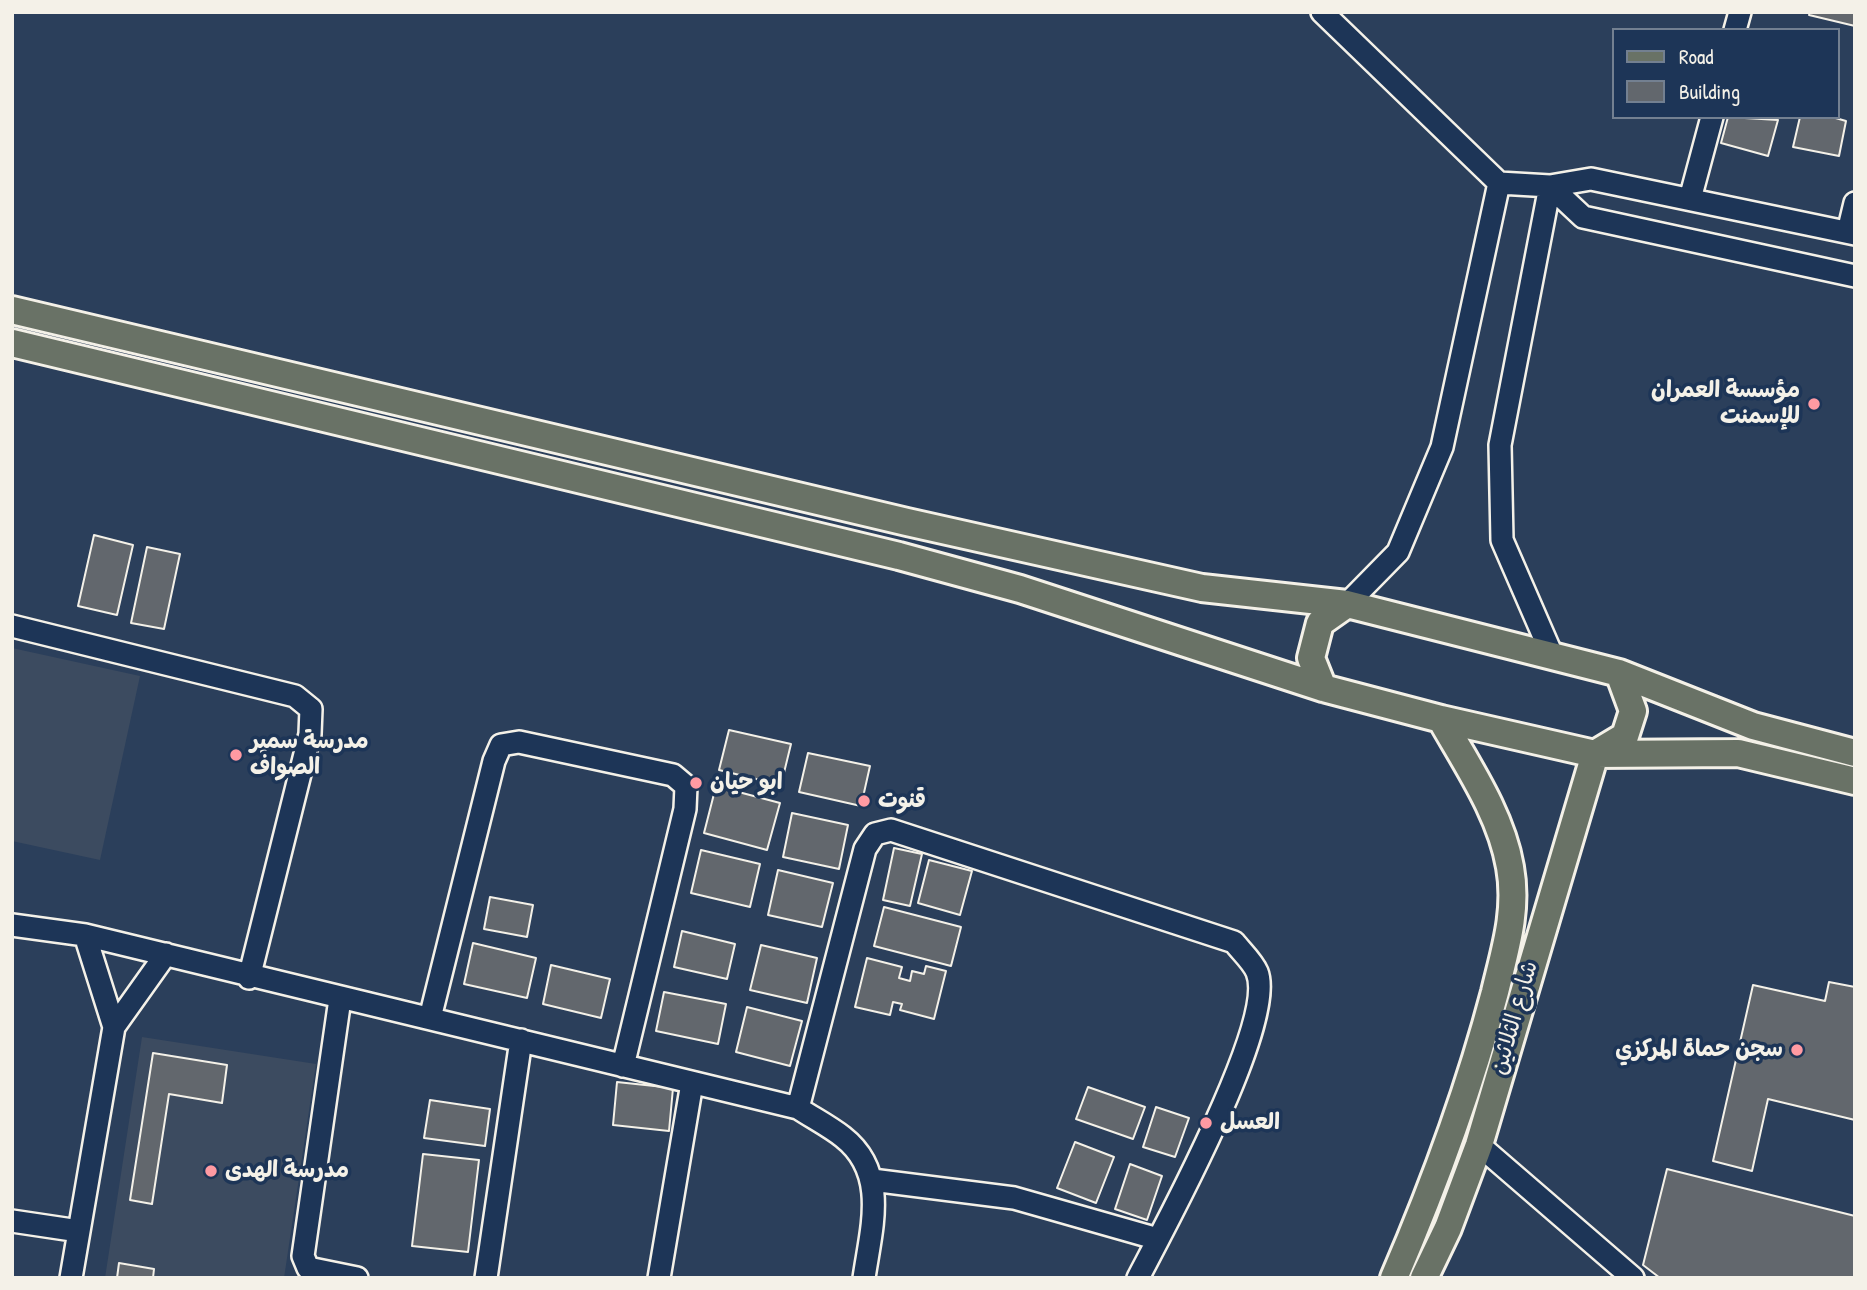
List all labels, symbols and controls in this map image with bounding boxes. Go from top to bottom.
legend [1612,28,1839,119]
text: Road [1679,42,1713,71]
text: Building [1679,77,1740,106]
place label: مؤسسة العمران للإسمنت [1651,377,1800,431]
marker: مؤسسة العمران للإسمنت [1806,396,1822,412]
place label: مدرسة سمير الصواف [250,728,369,782]
marker: مدرسة سمير الصواف [228,747,244,763]
place label: ابو حيان [710,769,783,797]
marker: ابو حيان [688,775,704,791]
place label: قنوت [878,787,926,815]
marker: قنوت [856,793,872,809]
street label: شارع الثلاثين [1486,958,1544,1078]
place label: سجن حماة المركزي [1615,1036,1783,1064]
marker: سجن حماة المركزي [1789,1042,1805,1058]
place label: العسل [1220,1109,1280,1137]
marker: العسل [1198,1115,1214,1131]
place label: مدرسة الهدى [225,1157,349,1185]
marker: مدرسة الهدى [203,1163,219,1179]

